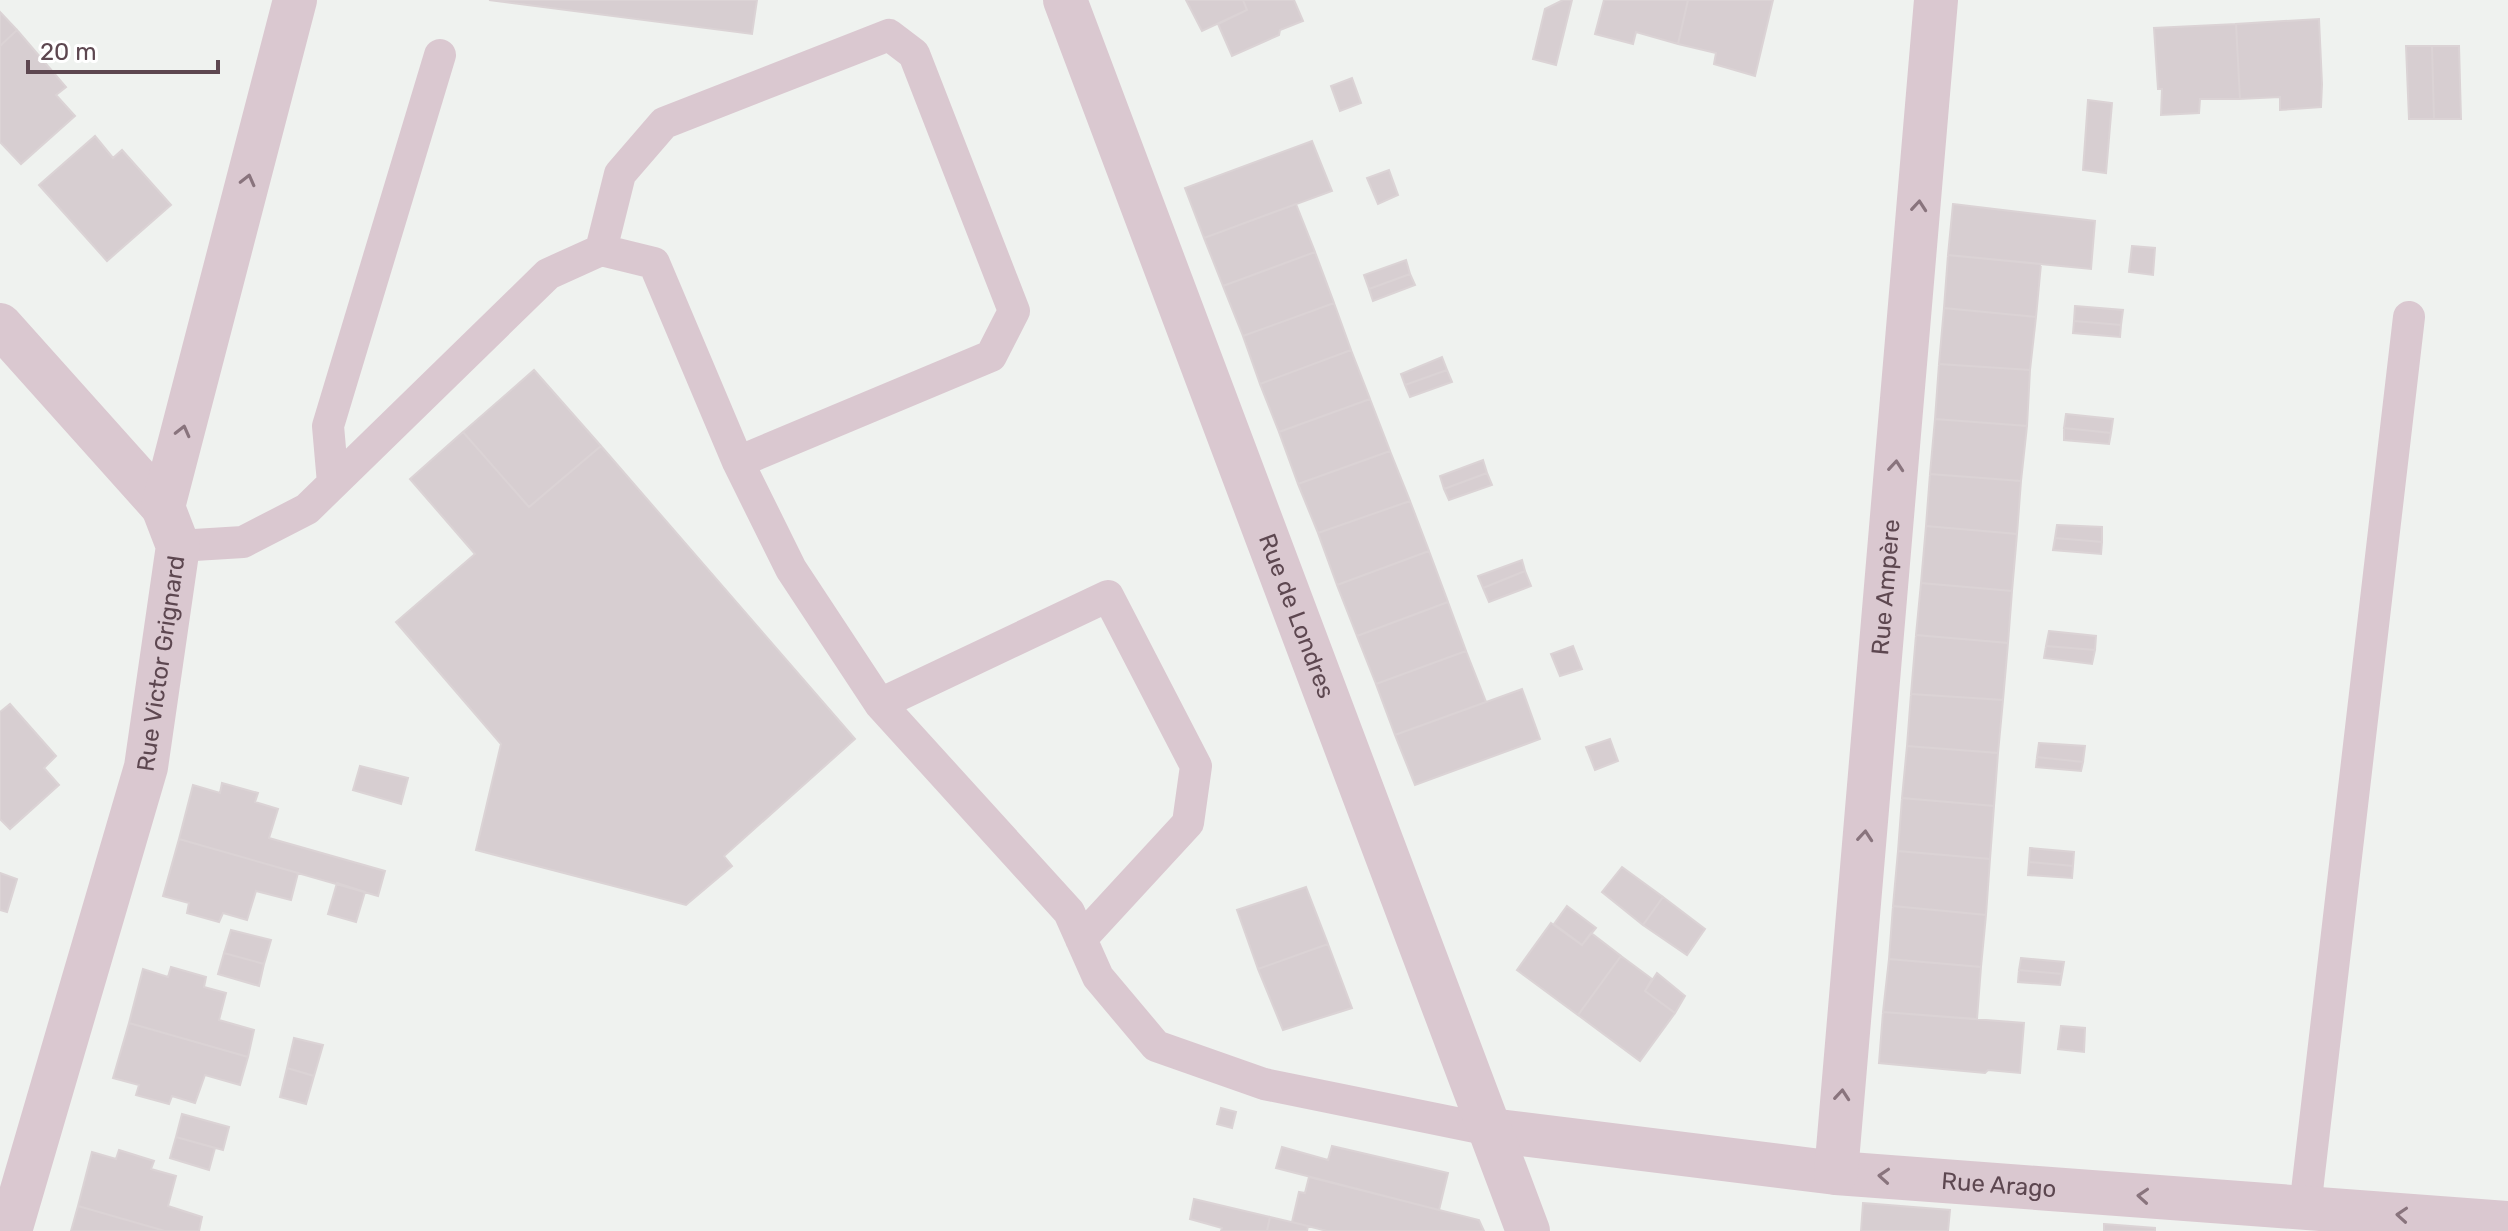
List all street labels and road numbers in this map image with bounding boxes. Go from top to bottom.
street label: Rue Ampère [1866,518,1906,656]
street label: Rue de Londres [1253,530,1340,702]
street label: Rue Victor Grignard [132,554,190,773]
street label: Rue Arago [1940,1167,2057,1203]

